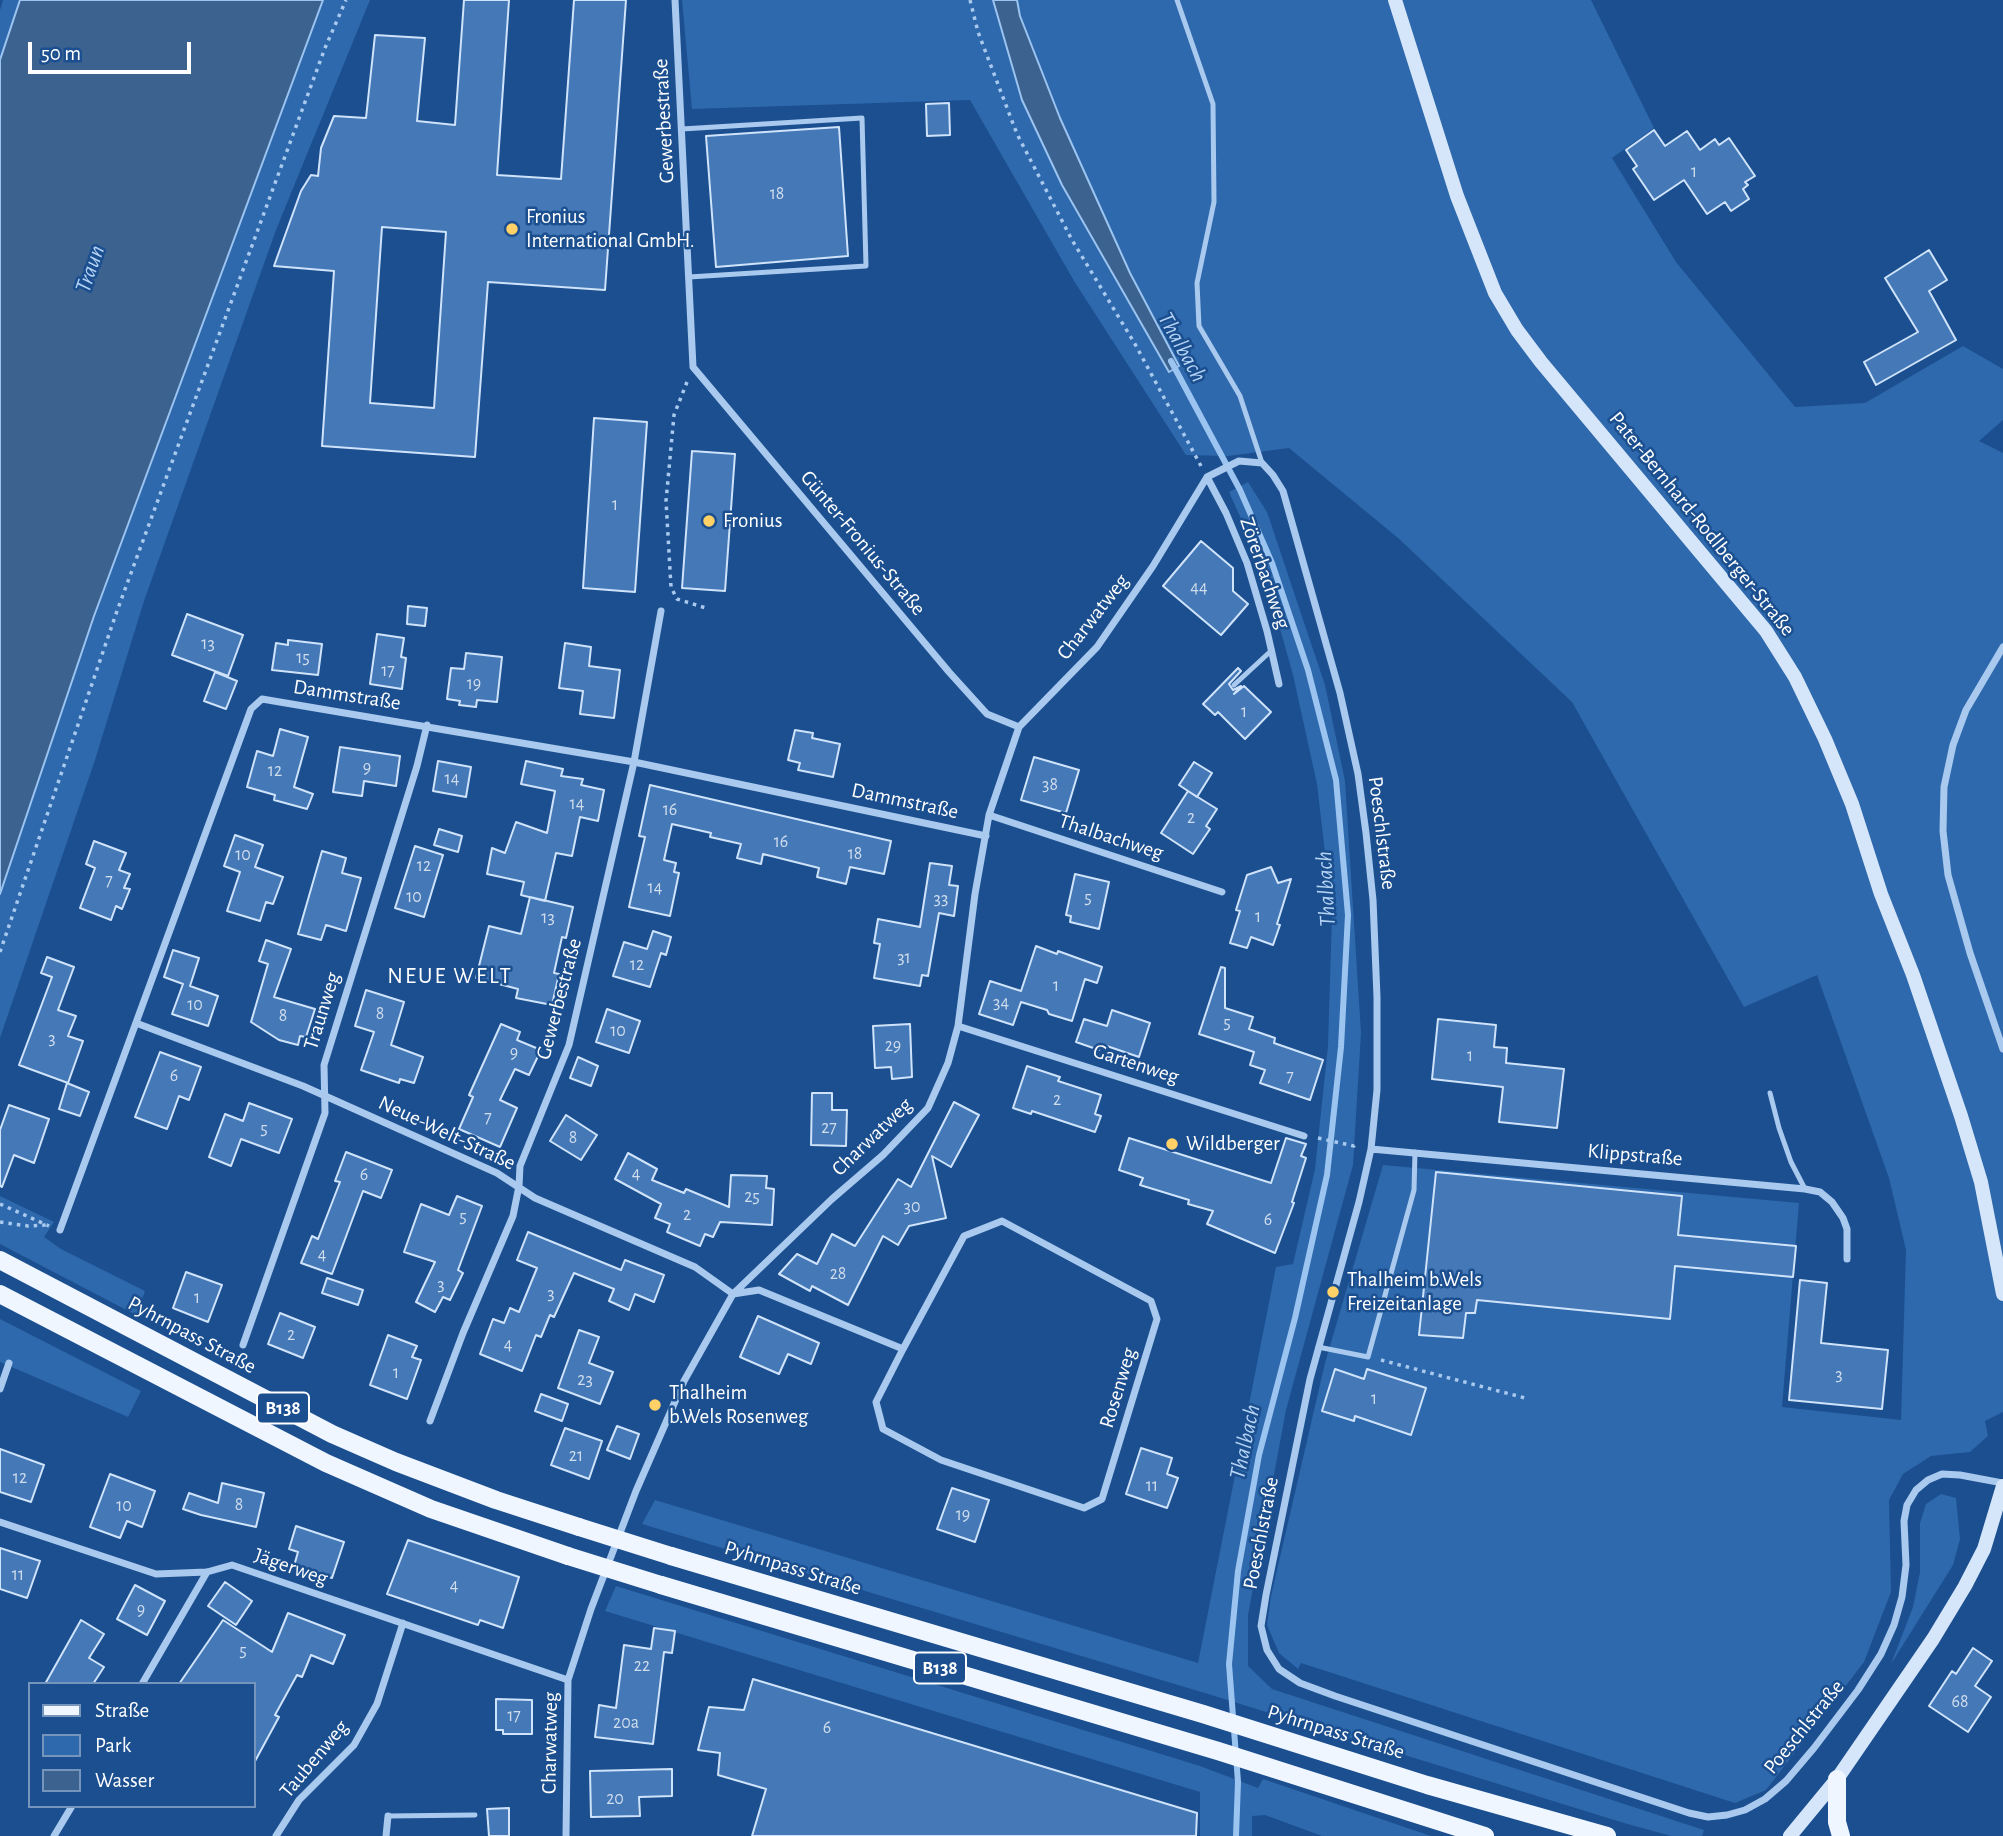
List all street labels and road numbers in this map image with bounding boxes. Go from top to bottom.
street label: Gewerbestraße [648,58,680,184]
street label: Pater-Bernhard-Rodlberger-Straße [1604,407,1800,641]
street label: Günter-Fronius-Straße [795,465,931,621]
street label: Zörerbachweg [1234,514,1296,632]
street label: Charwatweg [1052,569,1134,665]
street label: Dammstraße [291,674,403,716]
street label: Poeschlstraße [1363,775,1401,891]
street label: Dammstraße [849,777,961,825]
street label: Thalbachweg [1055,808,1167,866]
street label: Gewerbestraße [531,935,587,1063]
street label: Traunweg [298,969,346,1053]
street label: Gartenweg [1090,1038,1182,1090]
street label: Neue-Welt-Straße [374,1090,520,1176]
street label: Charwatweg [827,1092,917,1182]
street label: Klippstraße [1586,1138,1684,1172]
street label: Pyhrnpass Straße [123,1291,261,1379]
street label: Rosenweg [1094,1345,1142,1431]
road number: B138 [257,1392,309,1424]
street label: Poeschlstraße [1238,1475,1284,1591]
street label: Pyhrnpass Straße [722,1535,864,1601]
street label: Jägerweg [251,1543,331,1591]
road number: B138 [914,1652,966,1684]
street label: Poeschlstraße [1758,1675,1850,1779]
street label: Charwatweg [537,1692,563,1794]
street label: Pyhrnpass Straße [1265,1699,1407,1765]
street label: Taubenweg [274,1715,354,1803]

